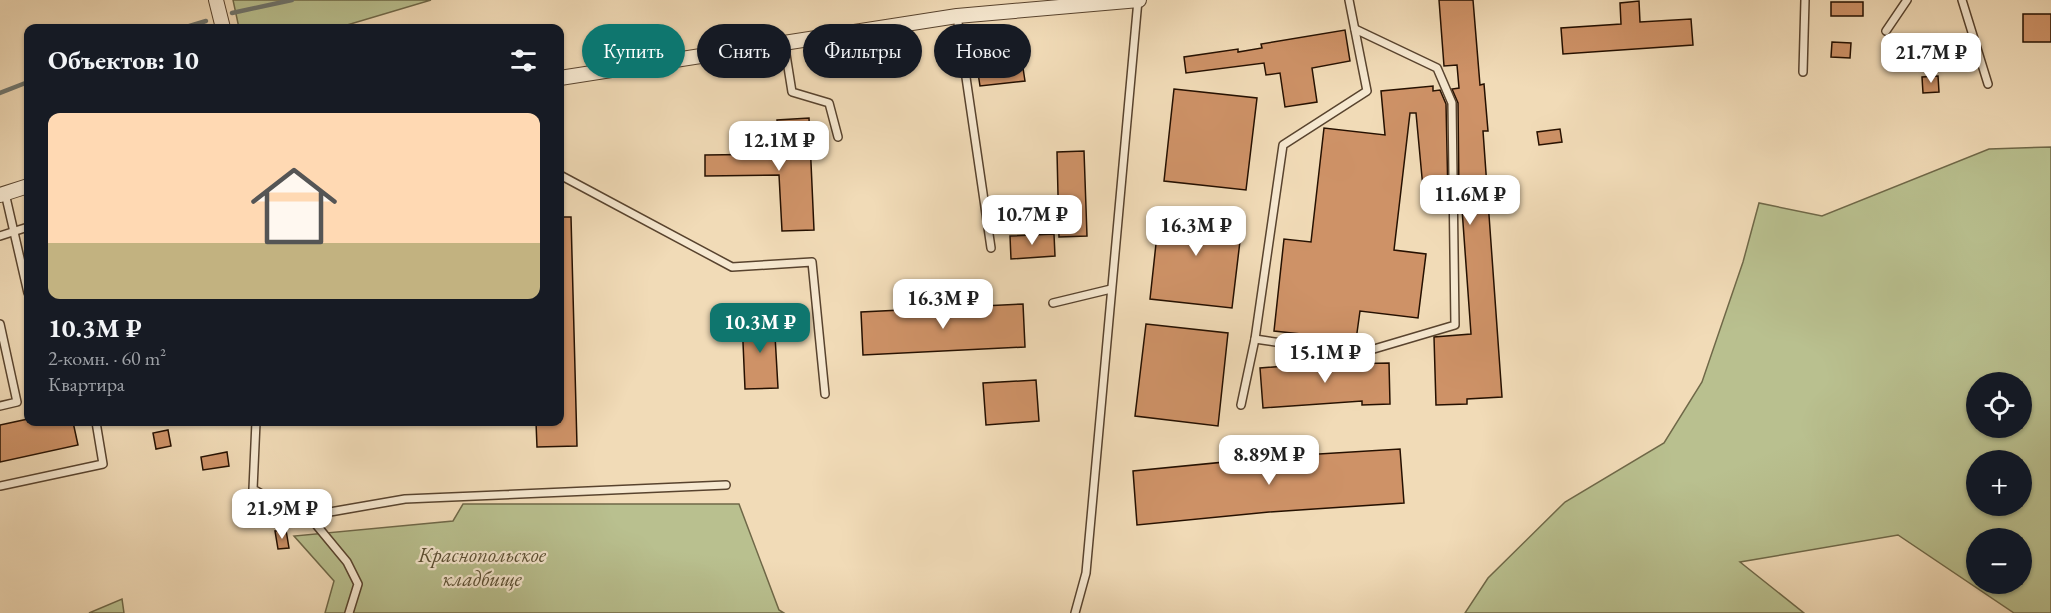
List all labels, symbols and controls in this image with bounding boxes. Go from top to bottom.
chip: Купить [582,24,685,78]
chip: Снять [697,24,791,78]
chip: Фильтры [803,24,922,78]
chip: Новое [934,24,1031,78]
pin: 21.7M ₽ [1876,33,1986,84]
text: 21.7M ₽ [1895,39,1967,65]
text: Объектов: 10 [48,43,199,77]
icon: filters [507,44,540,77]
pin: 12.1M ₽ [724,121,834,172]
text: 12.1M ₽ [743,127,815,153]
icon: home [240,152,348,260]
pin: 11.6M ₽ [1415,175,1525,226]
text: 11.6M ₽ [1434,181,1506,207]
pin: 10.7M ₽ [977,195,1087,246]
text: 10.7M ₽ [996,201,1068,227]
pin: 16.3M ₽ [1141,206,1251,257]
text: 16.3M ₽ [1160,212,1232,238]
pin: 16.3M ₽ [888,279,998,330]
text: 16.3M ₽ [907,285,979,311]
pin: 10.3M ₽ [705,303,815,354]
text: 10.3M ₽ [724,309,796,335]
text: 10.3M ₽ [48,311,142,345]
pin: 15.1M ₽ [1270,333,1380,384]
text: 15.1M ₽ [1289,339,1361,365]
text: 2-комн. · 60 m² [48,345,166,371]
text: Квартира [48,371,125,397]
map controls [1966,372,2032,594]
button: locate [1966,372,2032,438]
pin: 8.89M ₽ [1214,435,1324,486]
text: 8.89M ₽ [1233,441,1305,467]
button: + [1966,450,2032,516]
pin: 21.9M ₽ [227,489,337,540]
text: 21.9M ₽ [246,495,318,521]
button: − [1966,528,2032,594]
park label: Краснопольское кладбище [417,541,547,592]

